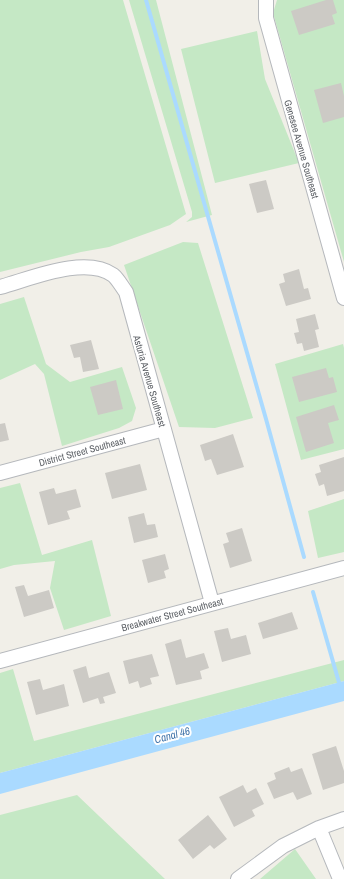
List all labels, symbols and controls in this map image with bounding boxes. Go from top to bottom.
street label: Genesee Avenue Southeast [281,98,322,201]
street label: Asturia Avenue Southeast [130,333,169,429]
street label: District Street Southeast [37,433,128,469]
street label: Breakwater Street Southeast [120,594,225,634]
water label: Canal 46 [153,724,191,746]

